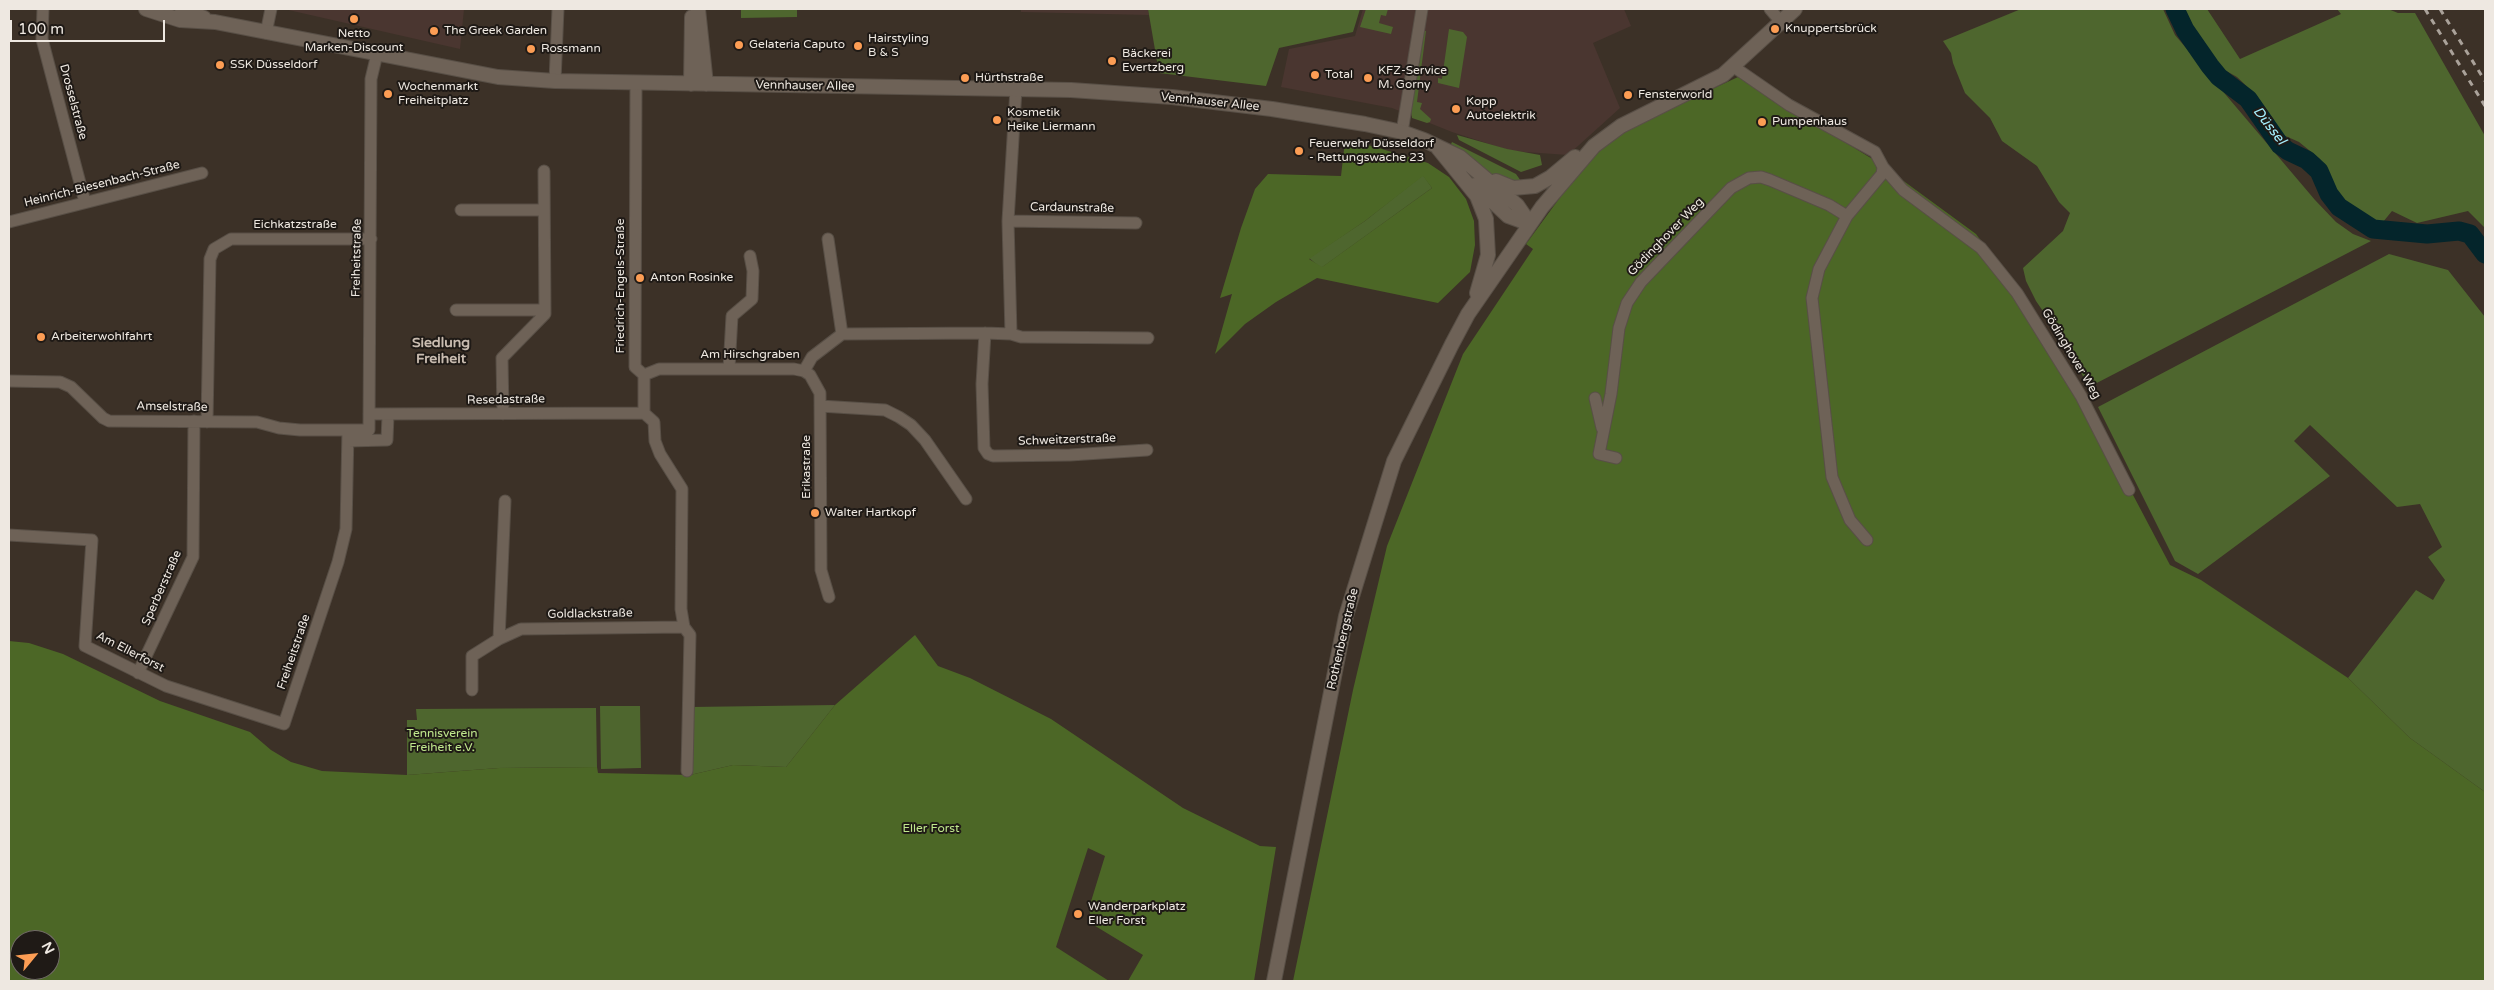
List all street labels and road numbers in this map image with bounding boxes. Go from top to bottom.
street label: Drosselstraße [56,63,90,141]
street label: Vennhauser Allee [755,78,855,94]
street label: Vennhauser Allee [1160,90,1260,114]
street label: Heinrich-Biesenbach-Straße [23,158,181,210]
street label: Gödinghover Weg [1625,195,1707,279]
street label: Cardaunstraße [1030,200,1114,216]
street label: Eichkatzstraße [253,218,337,232]
street label: Freiheitstraße [349,219,365,297]
street label: Friedrich-Engels-Straße [614,219,628,353]
street label: Gödinghover Weg [2038,306,2104,402]
street label: Am Hirschgraben [700,348,800,362]
street label: Resedastraße [467,392,545,408]
street label: Amselstraße [136,399,208,415]
street label: Schweitzerstraße [1018,431,1116,449]
street label: Erikastraße [800,435,814,499]
street label: Sperberstraße [139,548,185,628]
street label: Rothenbergstraße [1324,587,1362,691]
street label: Goldlackstraße [547,606,633,622]
street label: Freiheitstraße [274,613,314,691]
street label: Am Ellerforst [94,629,166,675]

